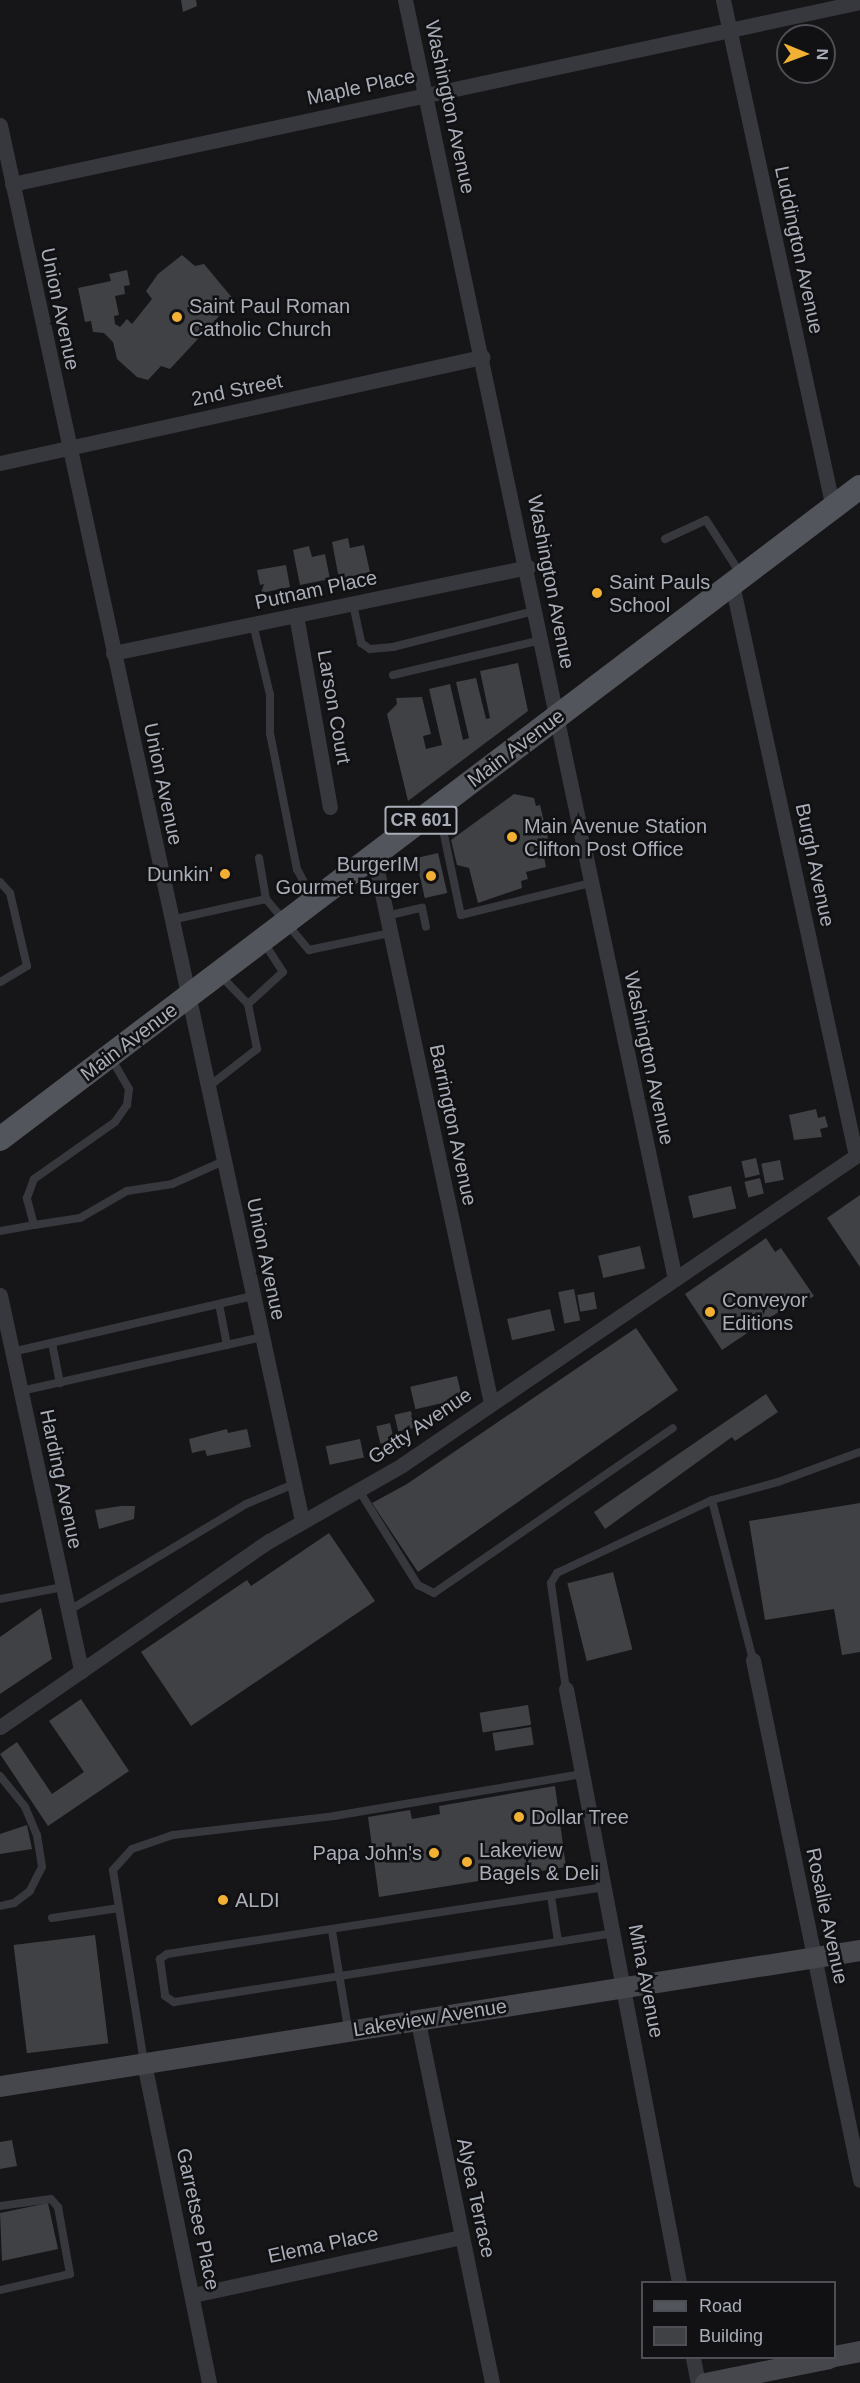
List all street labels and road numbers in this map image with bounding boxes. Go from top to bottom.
street label: Washington Avenue [420,17,480,197]
street label: Maple Place [305,64,417,110]
street label: Luddington Avenue [769,163,829,337]
street label: Union Avenue [35,245,85,373]
street label: 2nd Street [189,369,285,411]
street label: Washington Avenue [522,492,580,672]
street label: Putnam Place [253,565,379,615]
street label: Larson Court [312,648,356,766]
street label: Main Avenue [462,703,570,793]
street label: Union Avenue [138,720,188,848]
street label: Burgh Avenue [790,801,840,929]
road number: CR 601 [384,805,458,835]
street label: Washington Avenue [619,968,679,1148]
street label: Main Avenue [75,997,183,1087]
street label: Barrington Avenue [424,1042,482,1208]
street label: Union Avenue [241,1195,291,1323]
street label: Getty Avenue [363,1382,477,1470]
street label: Harding Avenue [34,1407,88,1551]
street label: Rosalie Avenue [801,1845,853,1987]
street label: Mina Avenue [623,1922,669,2040]
street label: Lakeview Avenue [351,1994,509,2042]
street label: Alyea Terrace [452,2136,500,2260]
street label: Garretsee Place [171,2146,225,2292]
street label: Elema Place [266,2222,380,2268]

